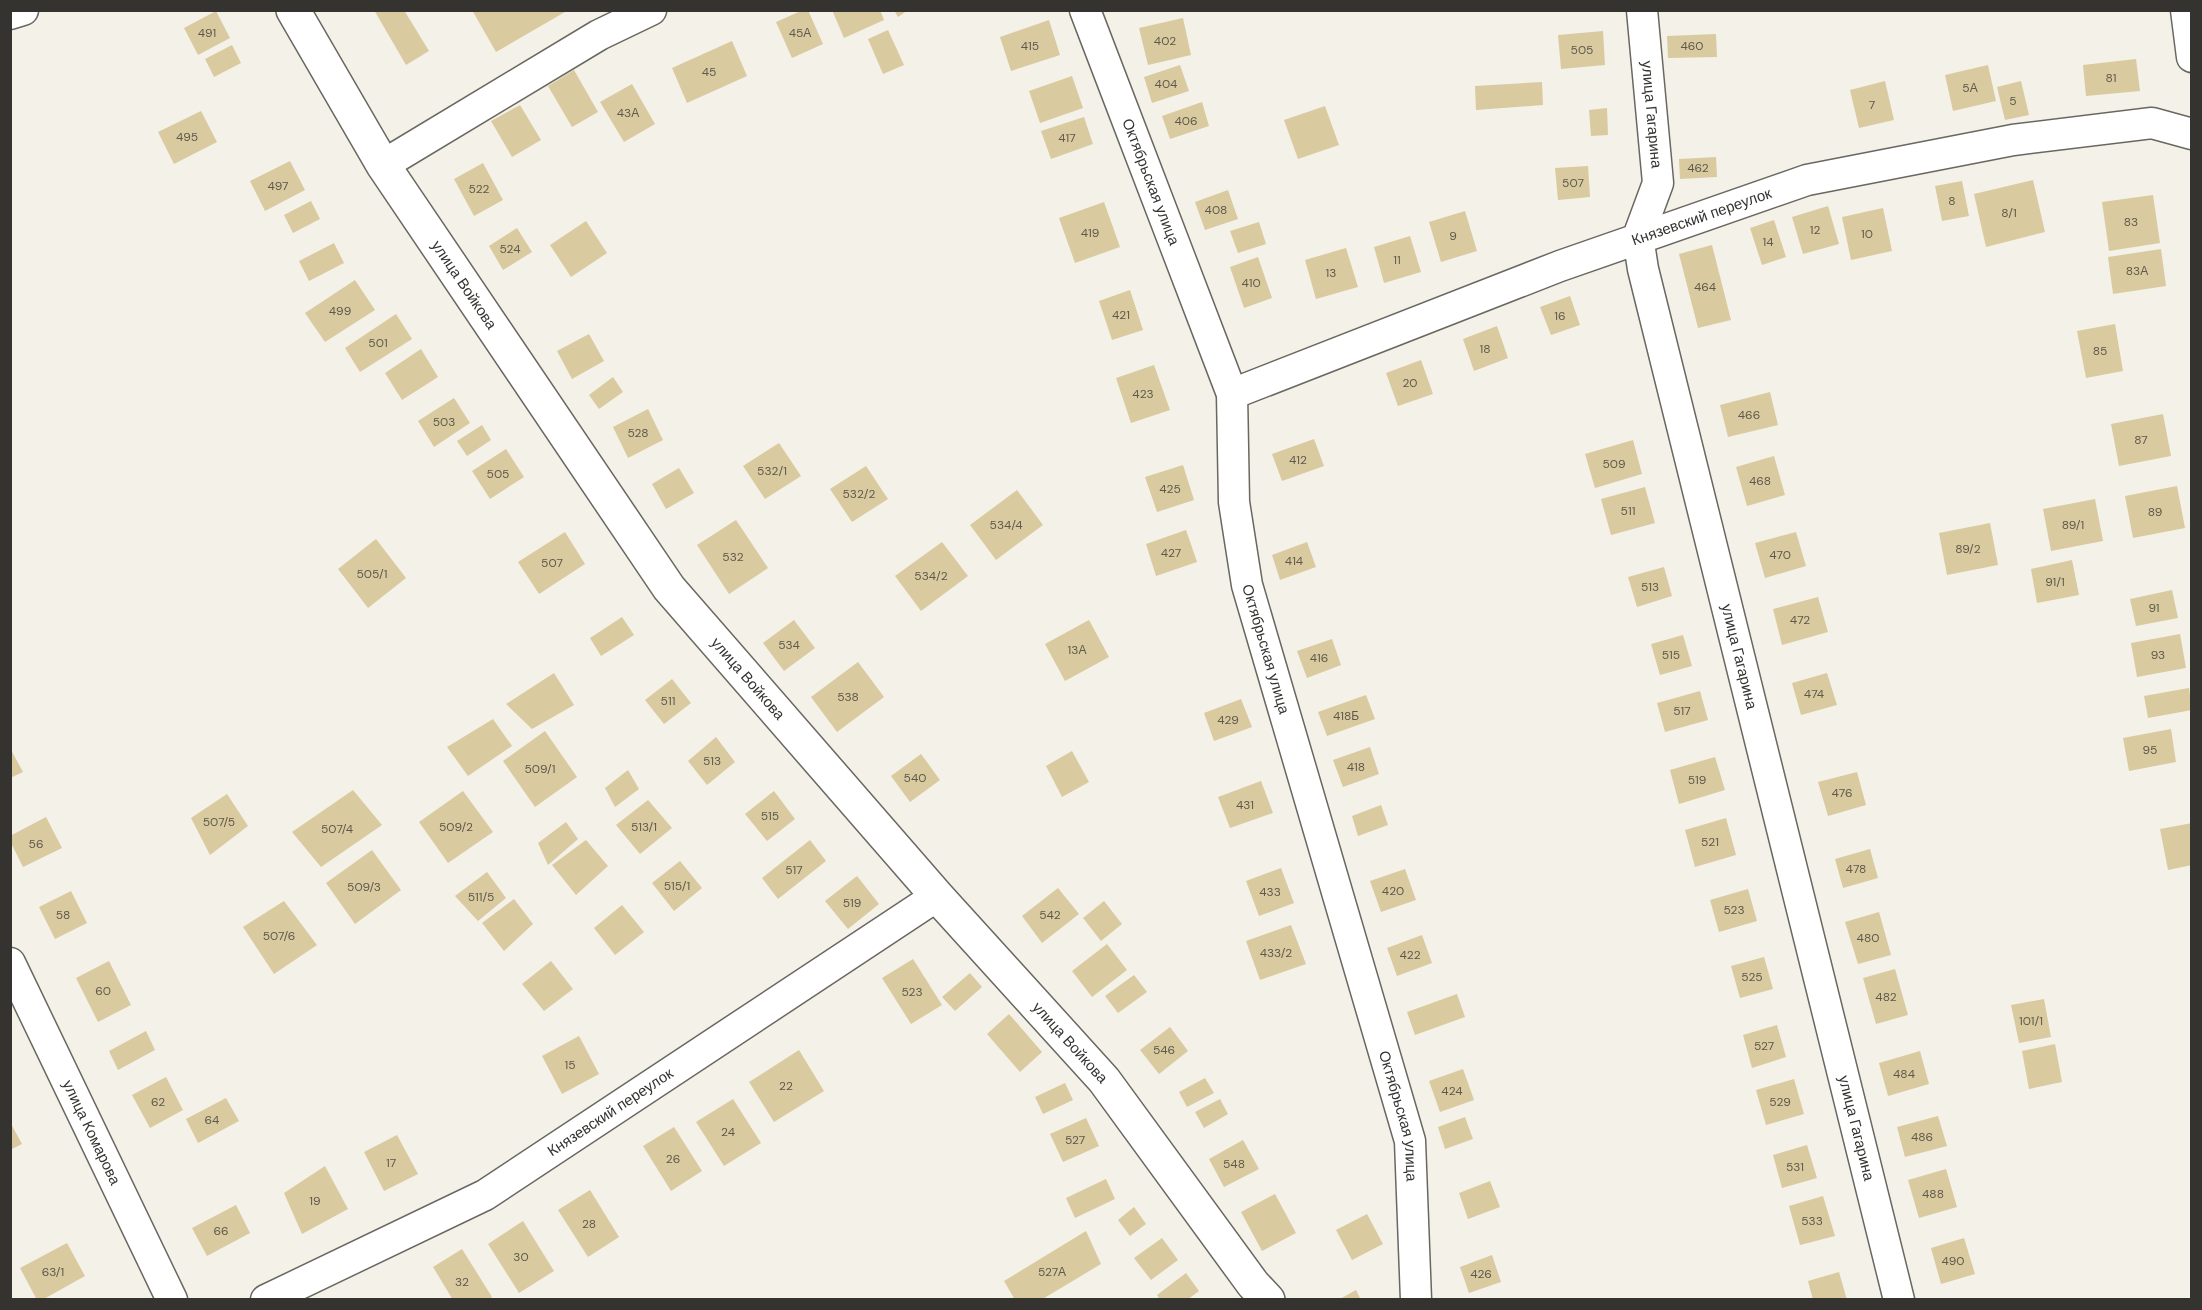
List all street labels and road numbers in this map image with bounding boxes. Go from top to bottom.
street label: улица Гагарина [1637,60,1667,170]
street label: Октябрьская улица [1117,116,1184,249]
street label: Князевский переулок [1629,183,1775,250]
street label: улица Войкова [427,237,502,334]
street label: Октябрьская улица [1237,582,1294,717]
street label: улица Гагарина [1717,602,1762,712]
street label: улица Войкова [706,633,790,725]
street label: улица Войкова [1028,998,1113,1088]
street label: Октябрьская улица [1374,1048,1422,1183]
street label: Князевский переулок [543,1063,677,1161]
street label: улица Гагарина [1834,1073,1879,1184]
street label: улица Комарова [58,1077,125,1189]

